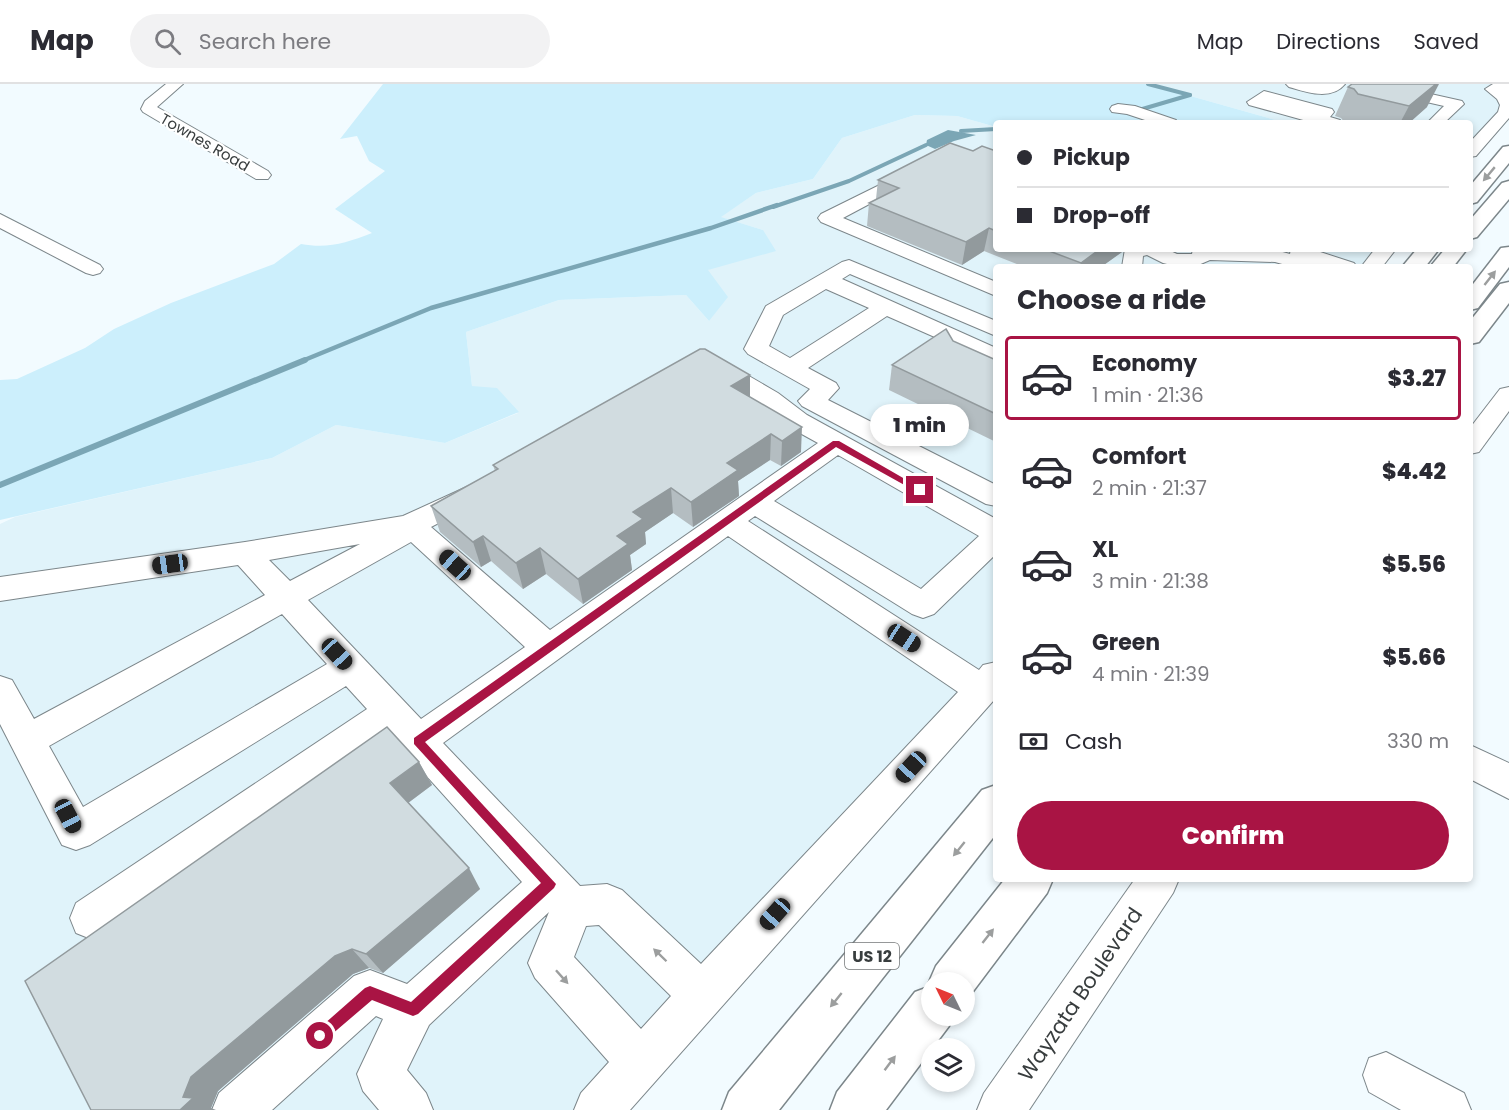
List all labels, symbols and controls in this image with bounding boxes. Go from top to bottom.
search box [130,14,550,68]
text: Map [30,21,94,60]
icon: search [151,25,184,58]
text: Search here [199,26,331,57]
text: Map [1197,27,1243,56]
text: Directions [1276,27,1380,56]
text: Saved [1413,27,1479,56]
street label: Townes Road [157,108,253,176]
text: Pickup [1053,142,1130,173]
one-way arrow [1483,166,1496,182]
text: Drop-off [1053,200,1150,231]
one-way arrow [1483,271,1495,286]
text: Choose a ride [1017,281,1206,318]
text: Economy [1092,348,1197,379]
icon: car [1020,351,1074,405]
text: $3.27 [1387,363,1446,394]
text: 1 min · 21:36 [1092,381,1204,409]
callout: 1 min [870,403,970,445]
text: 1 min [893,411,946,439]
text: Comfort [1092,441,1186,472]
icon: car [1020,444,1074,498]
text: $4.42 [1382,456,1446,487]
text: 2 min · 21:37 [1092,474,1207,502]
route end [906,476,933,503]
text: XL [1092,534,1118,565]
icon: car [1020,537,1074,591]
car [436,546,474,584]
text: $5.56 [1382,549,1446,580]
car [151,553,189,575]
text: 3 min · 21:38 [1092,567,1209,595]
car [884,621,924,655]
text: Green [1092,627,1160,658]
icon: car [1020,630,1074,684]
car [318,635,356,673]
text: $5.66 [1382,642,1446,673]
text: 4 min · 21:39 [1092,660,1210,688]
icon: cash [1017,725,1050,758]
text: Cash [1065,726,1122,757]
text: 330 m [1387,727,1449,755]
car [892,748,930,786]
car [52,796,84,836]
button: Confirm [1017,801,1449,870]
one-way arrow [953,841,966,856]
car [756,895,794,933]
street label: Wayzata Boulevard [1011,901,1149,1087]
one-way arrow [982,929,994,945]
road number: US 12 [845,943,899,969]
one-way arrow [653,948,667,962]
one-way arrow [555,969,568,984]
north arrow [921,972,975,1026]
map controls [921,972,975,1092]
one-way arrow [830,992,843,1008]
route start [306,1022,333,1049]
button: layers [921,1038,975,1092]
one-way arrow [884,1055,896,1071]

